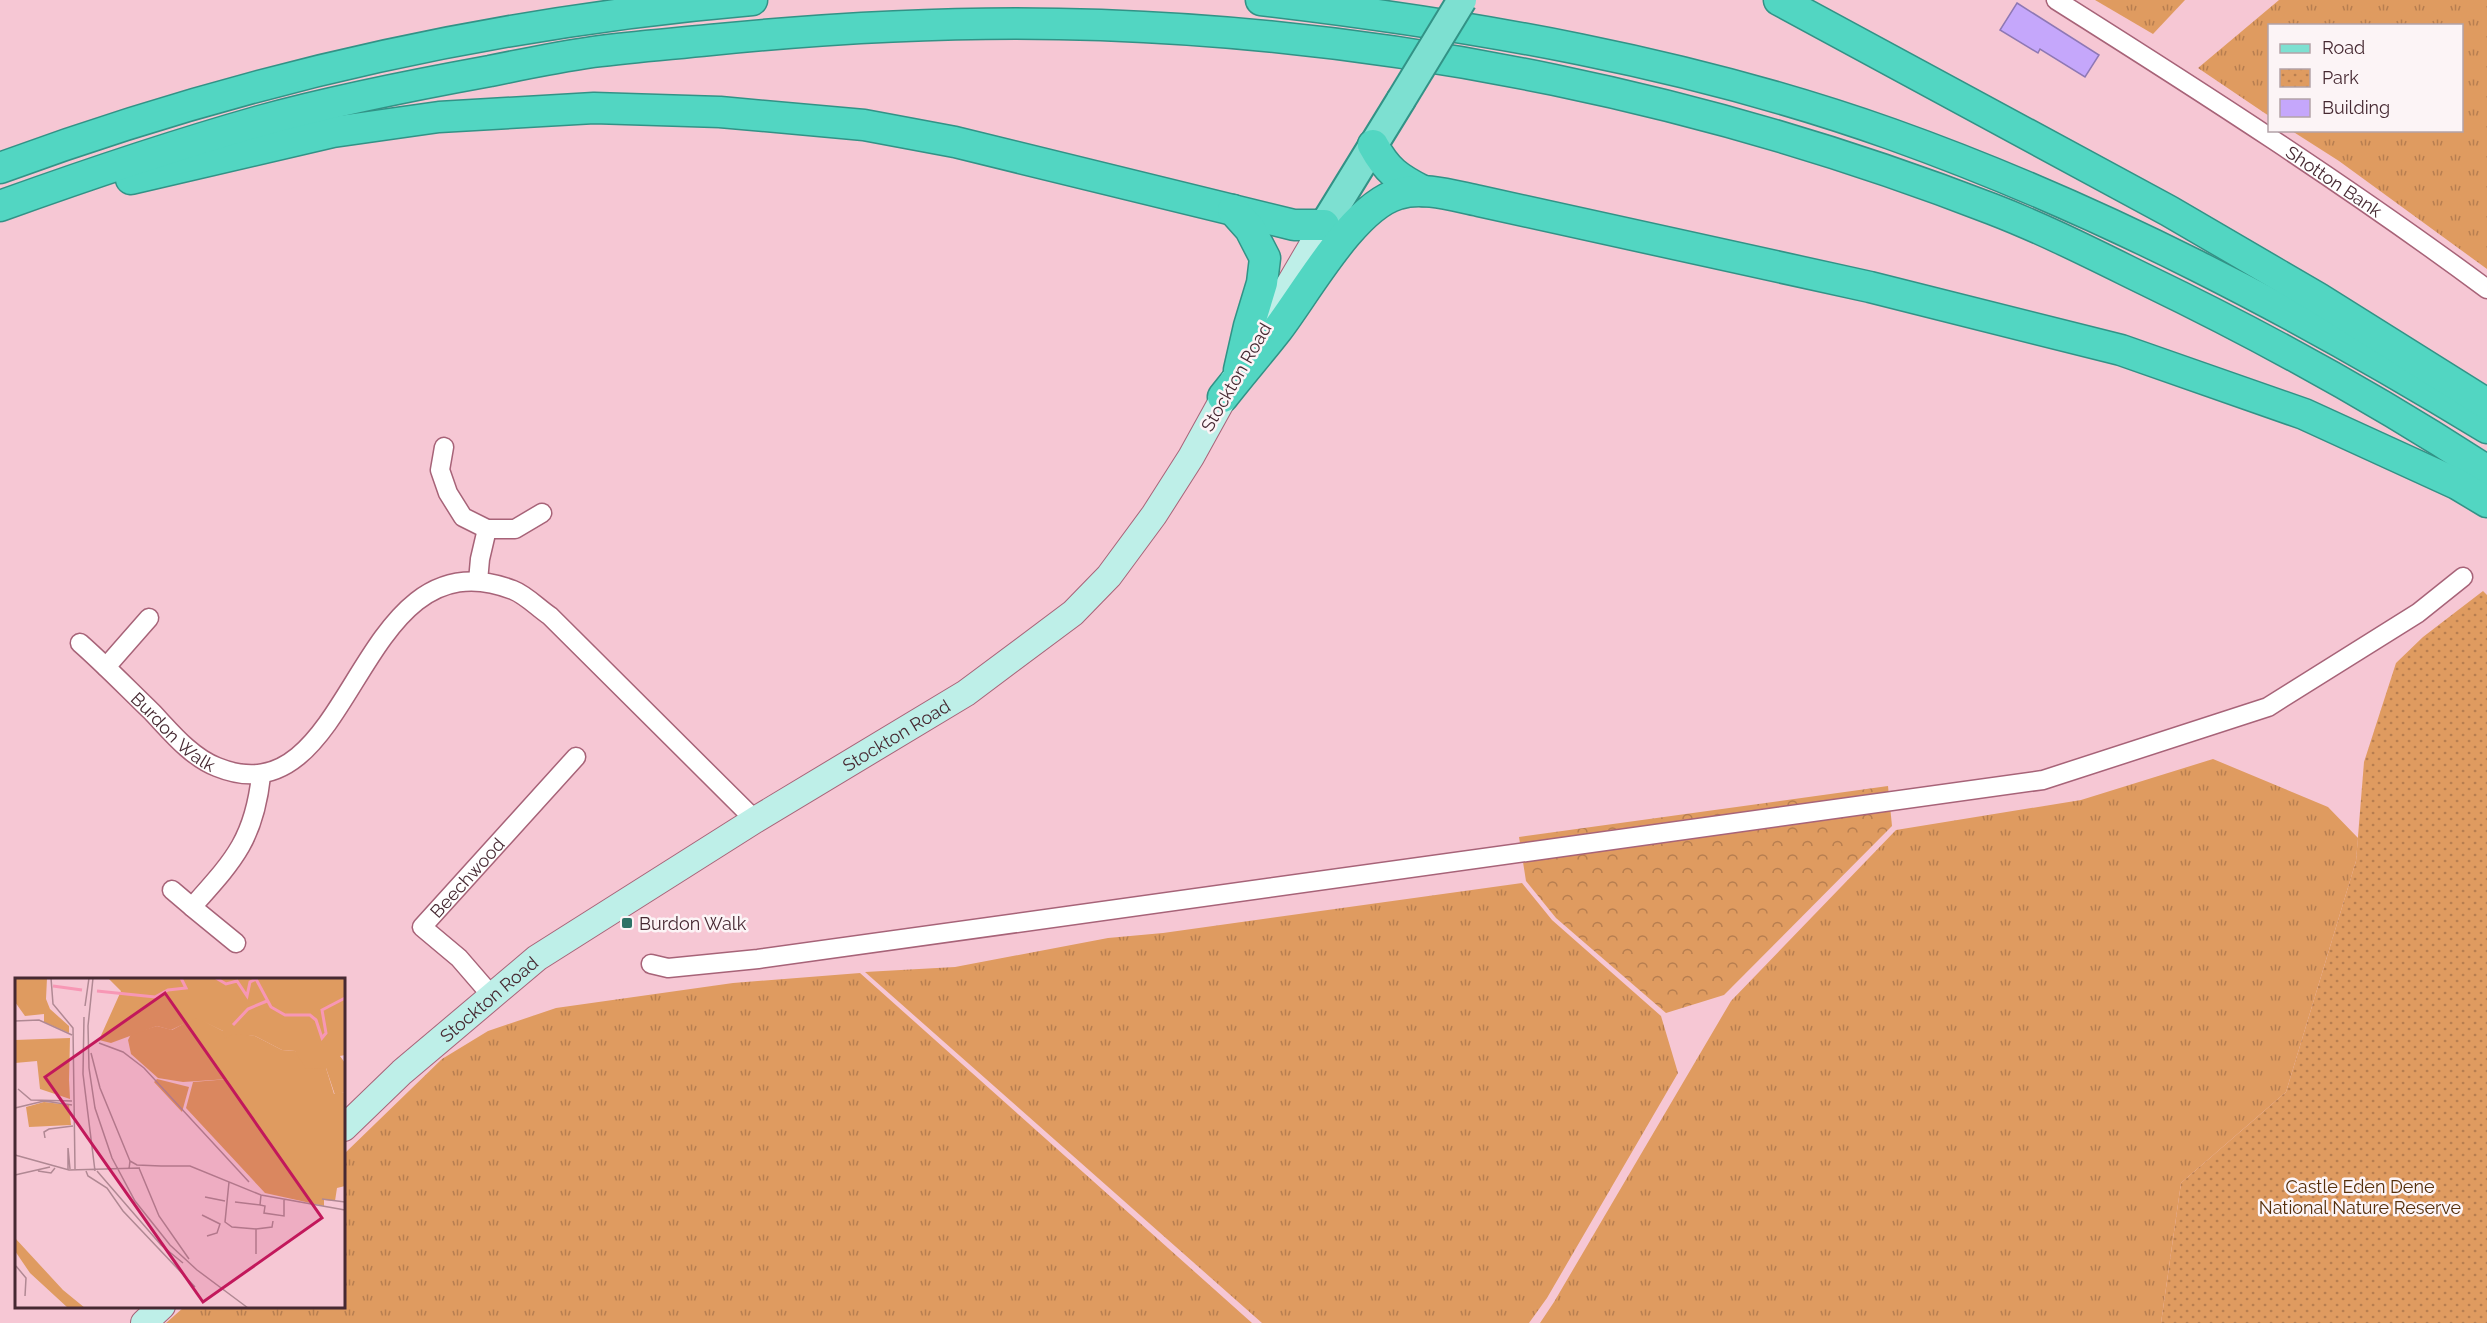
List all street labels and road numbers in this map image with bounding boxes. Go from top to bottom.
street label: Shotton Bank [2282,141,2387,221]
street label: Stockton Road [1197,319,1275,435]
street label: Burdon Walk [127,687,219,776]
street label: Stockton Road [839,695,954,775]
street label: Beechwood [425,833,508,922]
street label: Stockton Road [435,952,542,1046]

